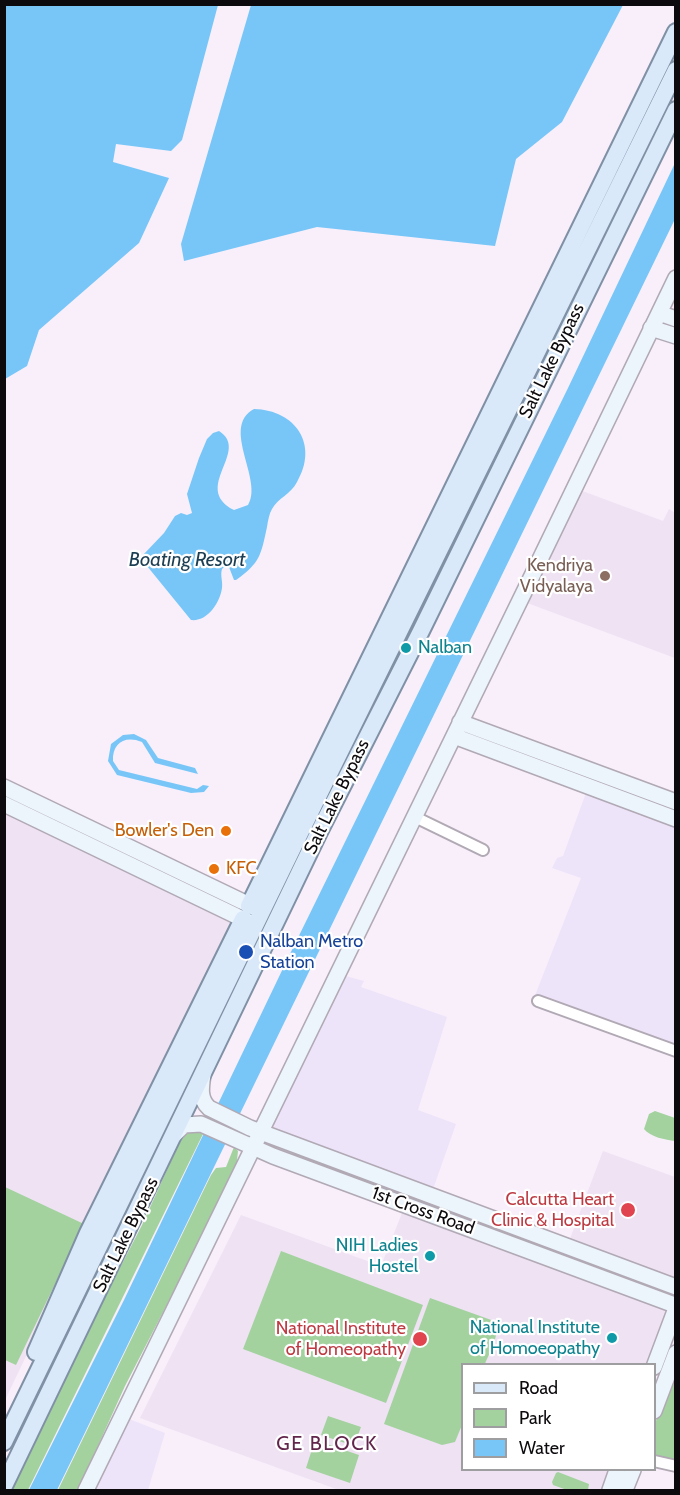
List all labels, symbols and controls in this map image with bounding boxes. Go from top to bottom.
street label: Salt Lake Bypass [515,300,589,422]
water label: Boating Resort [129,548,245,572]
place label: Kendriya Vidyalaya [520,555,593,598]
marker: Kendriya Vidyalaya [598,569,612,583]
place label: Nalban [418,637,472,659]
marker: Nalban [399,641,413,655]
street label: Salt Lake Bypass [300,736,374,858]
place label: Bowler's Den [115,820,214,842]
marker: Bowler's Den [219,824,233,838]
place label: KFC [226,858,257,880]
marker: KFC [207,862,221,876]
place label: Nalban Metro Station [260,931,363,974]
marker: Nalban Metro Station [237,943,255,961]
street label: Salt Lake Bypass [89,1174,163,1296]
street label: 1st Cross Road [369,1182,477,1240]
place label: Calcutta Heart Clinic & Hospital [491,1189,614,1232]
marker: Calcutta Heart Clinic & Hospital [619,1201,637,1219]
place label: NIH Ladies Hostel [336,1235,418,1278]
marker: NIH Ladies Hostel [423,1249,437,1263]
place label: National Institute of Homoeopathy [470,1317,600,1360]
place label: National Institute of Homeopathy [276,1318,406,1360]
marker: National Institute of Homeopathy [411,1330,429,1348]
marker: National Institute of Homoeopathy [605,1331,619,1345]
legend [461,1363,656,1471]
text: Road [519,1377,558,1399]
text: Park [519,1407,551,1429]
district label: GE BLOCK [276,1432,378,1456]
text: Water [519,1437,565,1459]

